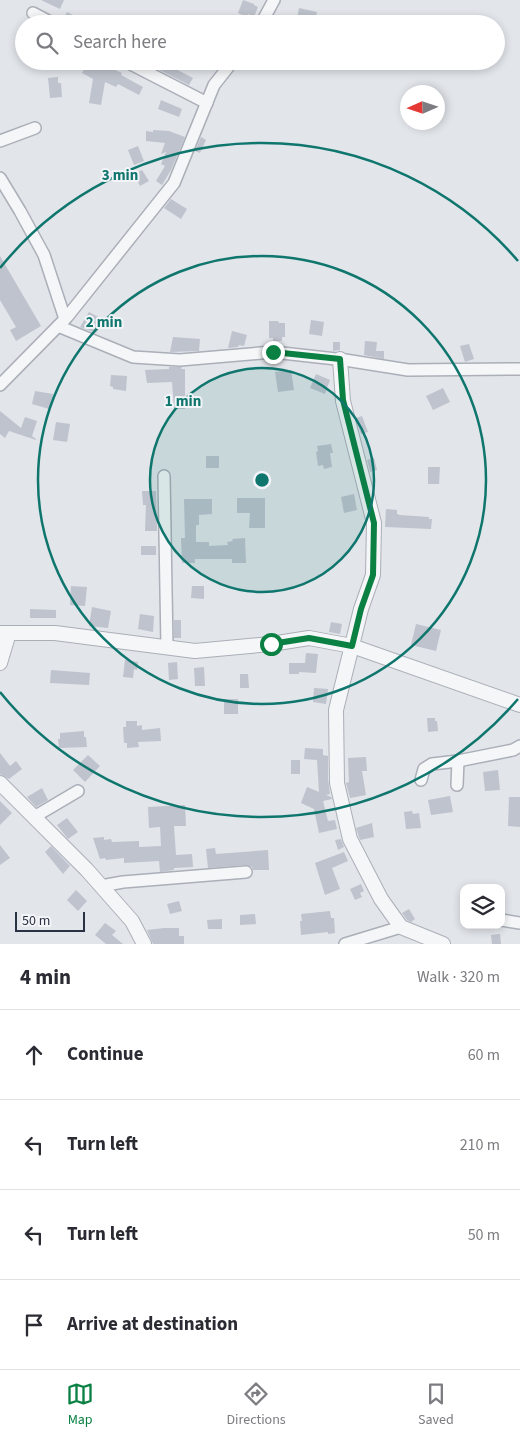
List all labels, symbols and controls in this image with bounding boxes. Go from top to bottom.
search box [15,15,505,70]
icon: search [33,29,61,57]
text: Search here [73,29,167,56]
north arrow [400,85,445,130]
text: 3 min [102,165,138,186]
text: 2 min [86,312,122,333]
route end [262,341,285,364]
text: 1 min [165,391,201,412]
centre of rings [253,471,271,489]
route start [260,633,283,656]
map controls [460,884,505,929]
button: layers [460,884,505,929]
scale bar [15,909,85,932]
text: 50 m [22,911,50,931]
text: 4 min [20,962,71,992]
text: Walk · 320 m [417,966,500,988]
icon: ahead [20,1041,48,1069]
text: Continue [67,1041,144,1068]
text: 60 m [468,1044,500,1066]
icon: left [20,1131,48,1159]
text: Turn left [67,1131,138,1158]
text: 210 m [460,1134,500,1156]
icon: left [20,1221,48,1249]
text: Turn left [67,1221,138,1248]
text: 50 m [468,1224,500,1246]
icon: arrive [20,1311,48,1339]
text: Arrive at destination [67,1311,238,1338]
tab: Map [66,1380,94,1430]
tab: Directions [226,1380,286,1430]
tab: Saved [418,1380,454,1430]

